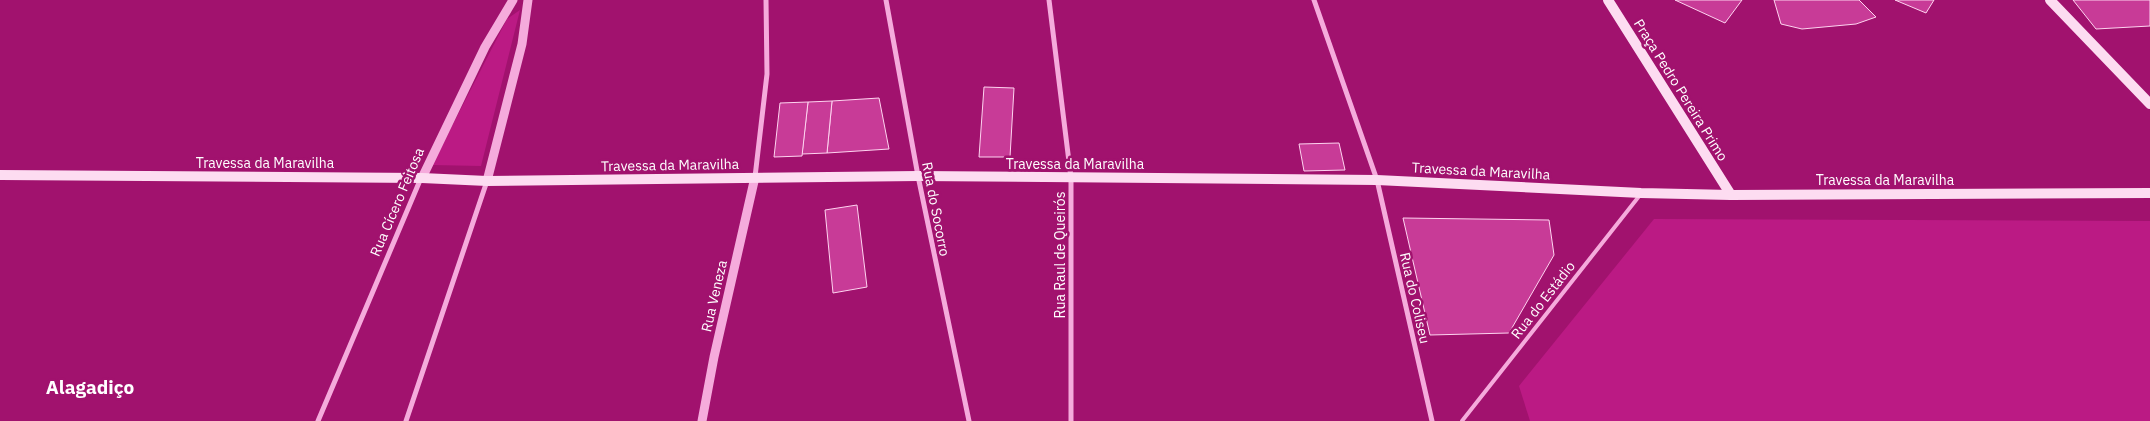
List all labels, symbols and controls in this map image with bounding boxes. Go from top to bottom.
street label: Praça Pedro Pereira Primo [1630,16,1732,164]
street label: Rua Cícero Feitosa [366,144,428,259]
street label: Travessa da Maravilha [196,154,335,172]
street label: Travessa da Maravilha [601,155,740,175]
street label: Travessa da Maravilha [1006,155,1145,173]
street label: Travessa da Maravilha [1411,158,1551,184]
street label: Rua do Socorro [918,160,954,258]
street label: Travessa da Maravilha [1816,171,1955,189]
street label: Rua Raul de Queirós [1051,191,1069,318]
street label: Rua do Coliseu [1396,251,1434,345]
street label: Rua do Estádio [1507,257,1579,342]
street label: Rua Veneza [697,258,731,334]
district label: Alagadiço [46,375,134,399]

